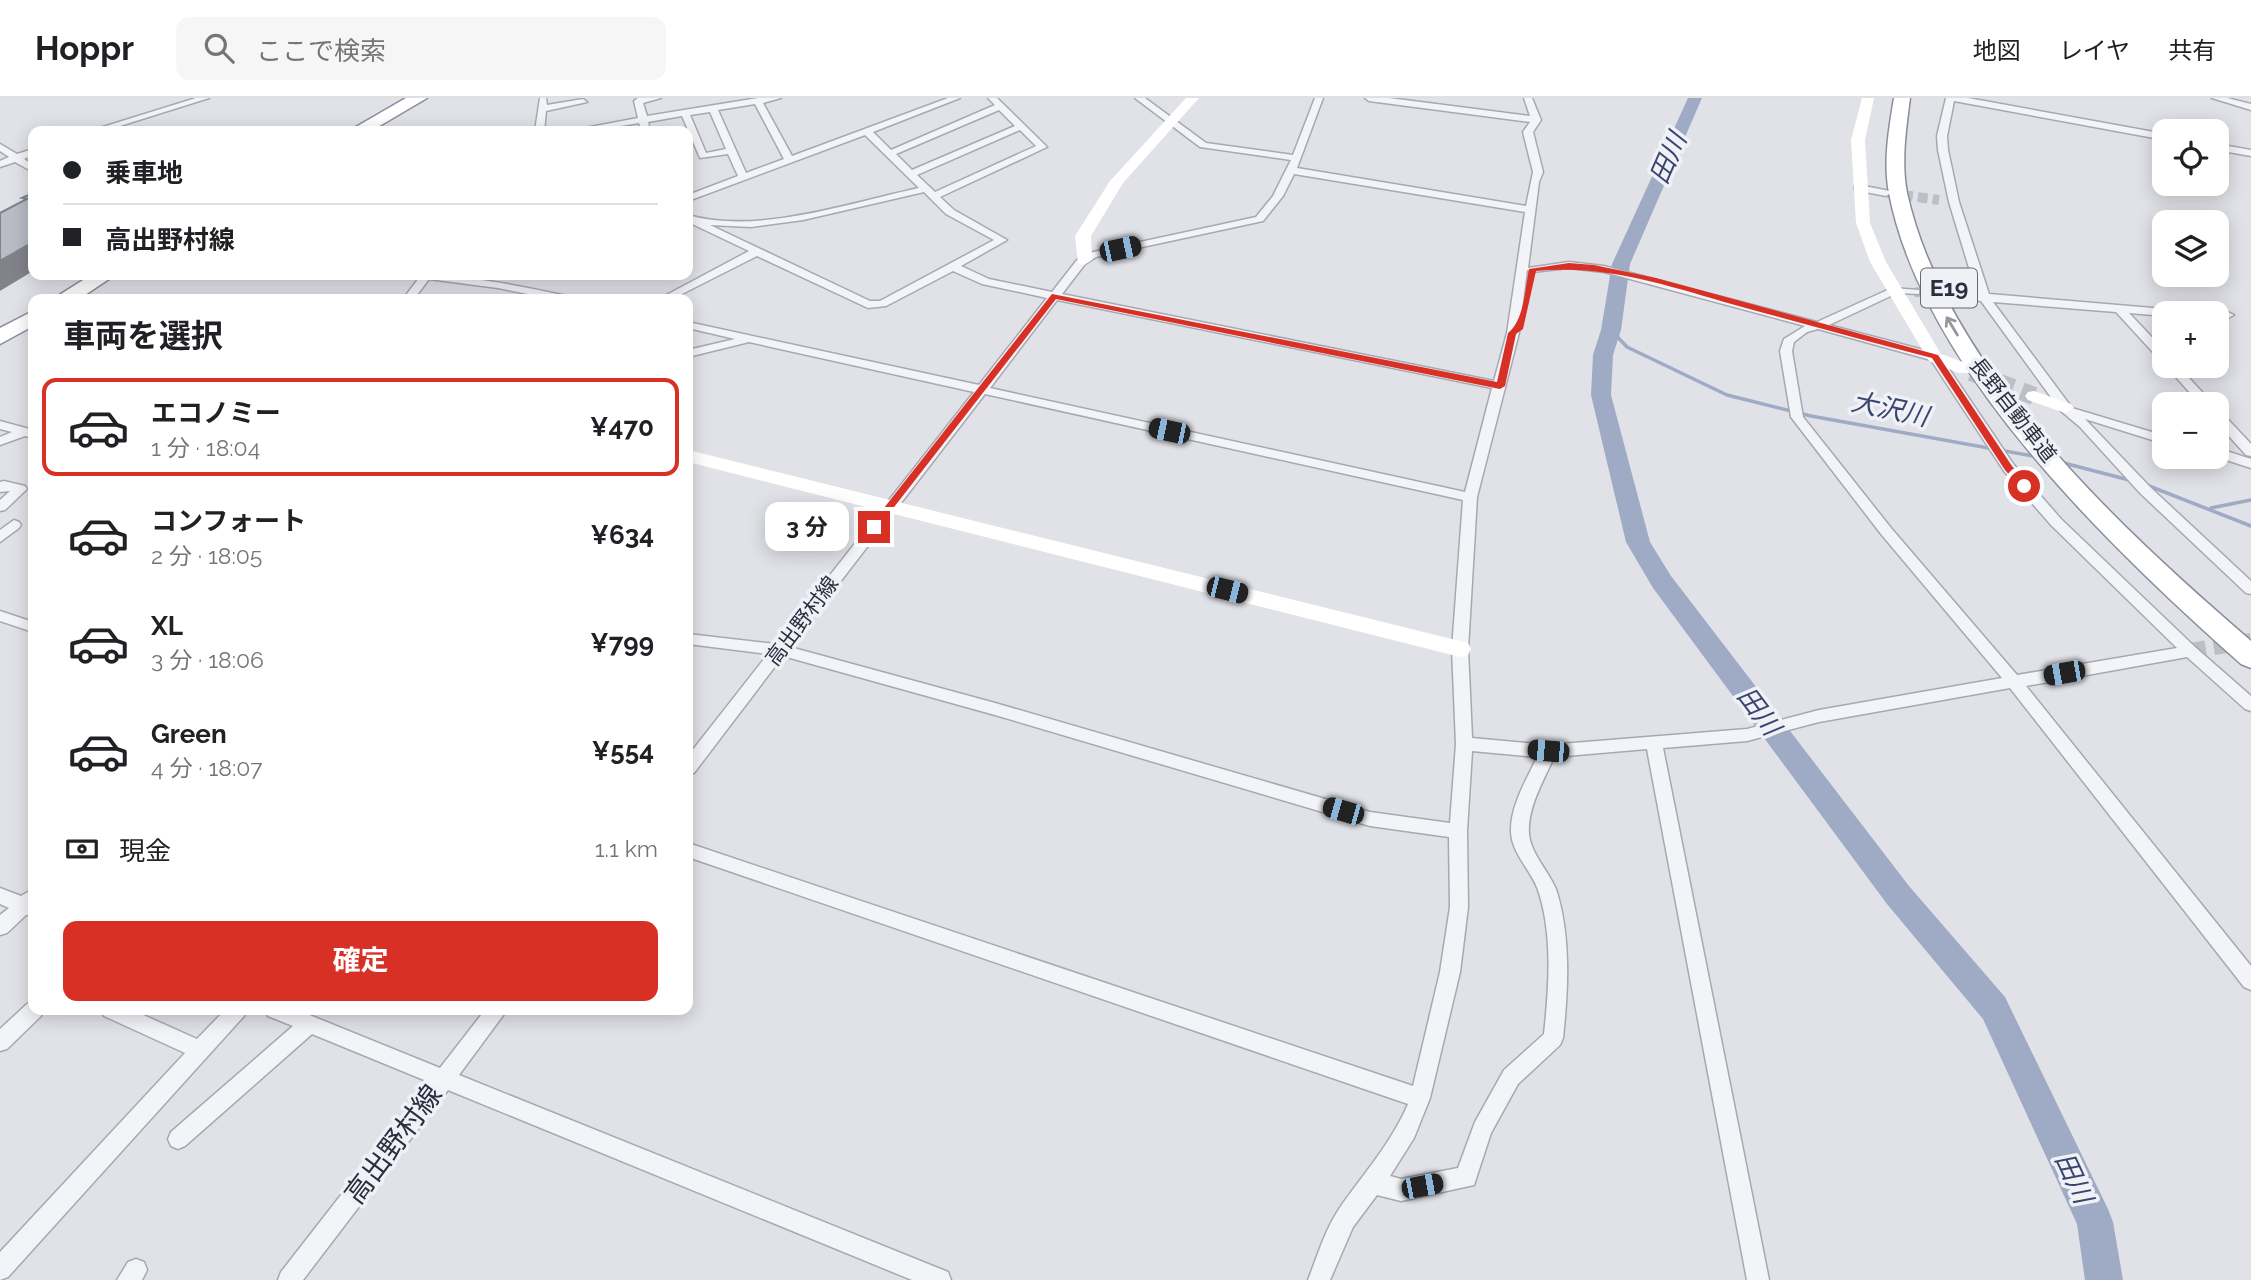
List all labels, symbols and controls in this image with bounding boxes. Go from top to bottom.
search box [176,17,666,80]
text: Hoppr [35,29,134,68]
icon: search [200,29,238,67]
text: ここで検索 [256,36,386,66]
text: 地図 [1973,36,2021,65]
text: レイヤ [2059,36,2130,65]
text: 共有 [2168,36,2216,65]
map controls [2152,119,2229,469]
button: locate [2152,119,2229,196]
water label: 田川 [1644,125,1693,188]
text: 乗車地 [105,158,183,188]
button: layers [2152,210,2229,287]
text: 高出野村線 [105,225,235,255]
car [1098,234,1143,264]
road number: E19 [1921,268,1977,308]
button: + [2152,301,2229,378]
one-way arrow [1945,316,1958,337]
text: 車両を選択 [63,317,223,354]
street label: 長野自動車道 [1965,352,2062,467]
water label: 大沢川 [1849,386,1934,432]
button: − [2152,392,2229,469]
icon: car [67,396,130,459]
text: エコノミー [151,398,281,428]
text: ¥470 [590,412,654,442]
car [1147,416,1192,446]
text: 1 分 · 18:04 [151,434,260,461]
route start [2008,470,2040,502]
callout: 3 分 [766,502,850,551]
icon: car [67,504,130,567]
text: コンフォート [151,506,306,536]
route end [858,511,890,543]
text: 3 分 [786,513,828,540]
text: ¥634 [590,520,654,550]
text: 2 分 · 18:05 [151,542,262,569]
street label: 高出野村線 [760,571,843,670]
car [1205,575,1250,605]
text: XL [151,611,183,641]
icon: car [67,612,130,675]
text: ¥799 [590,628,654,658]
text: 3 分 · 18:06 [151,646,264,673]
car [2042,659,2087,687]
water label: 田川 [1731,681,1788,743]
text: Green [151,719,227,749]
icon: car [67,720,130,783]
text: ¥554 [592,736,654,766]
car [1527,739,1570,763]
text: 4 分 · 18:07 [151,754,263,781]
car [1320,795,1367,827]
icon: cash [63,830,101,868]
text: 1.1 km [595,835,658,862]
text: 現金 [119,836,171,866]
button: 確定 [63,921,658,1001]
street label: 高出野村線 [338,1078,449,1210]
water label: 田川 [2049,1148,2100,1211]
car [1400,1172,1445,1200]

